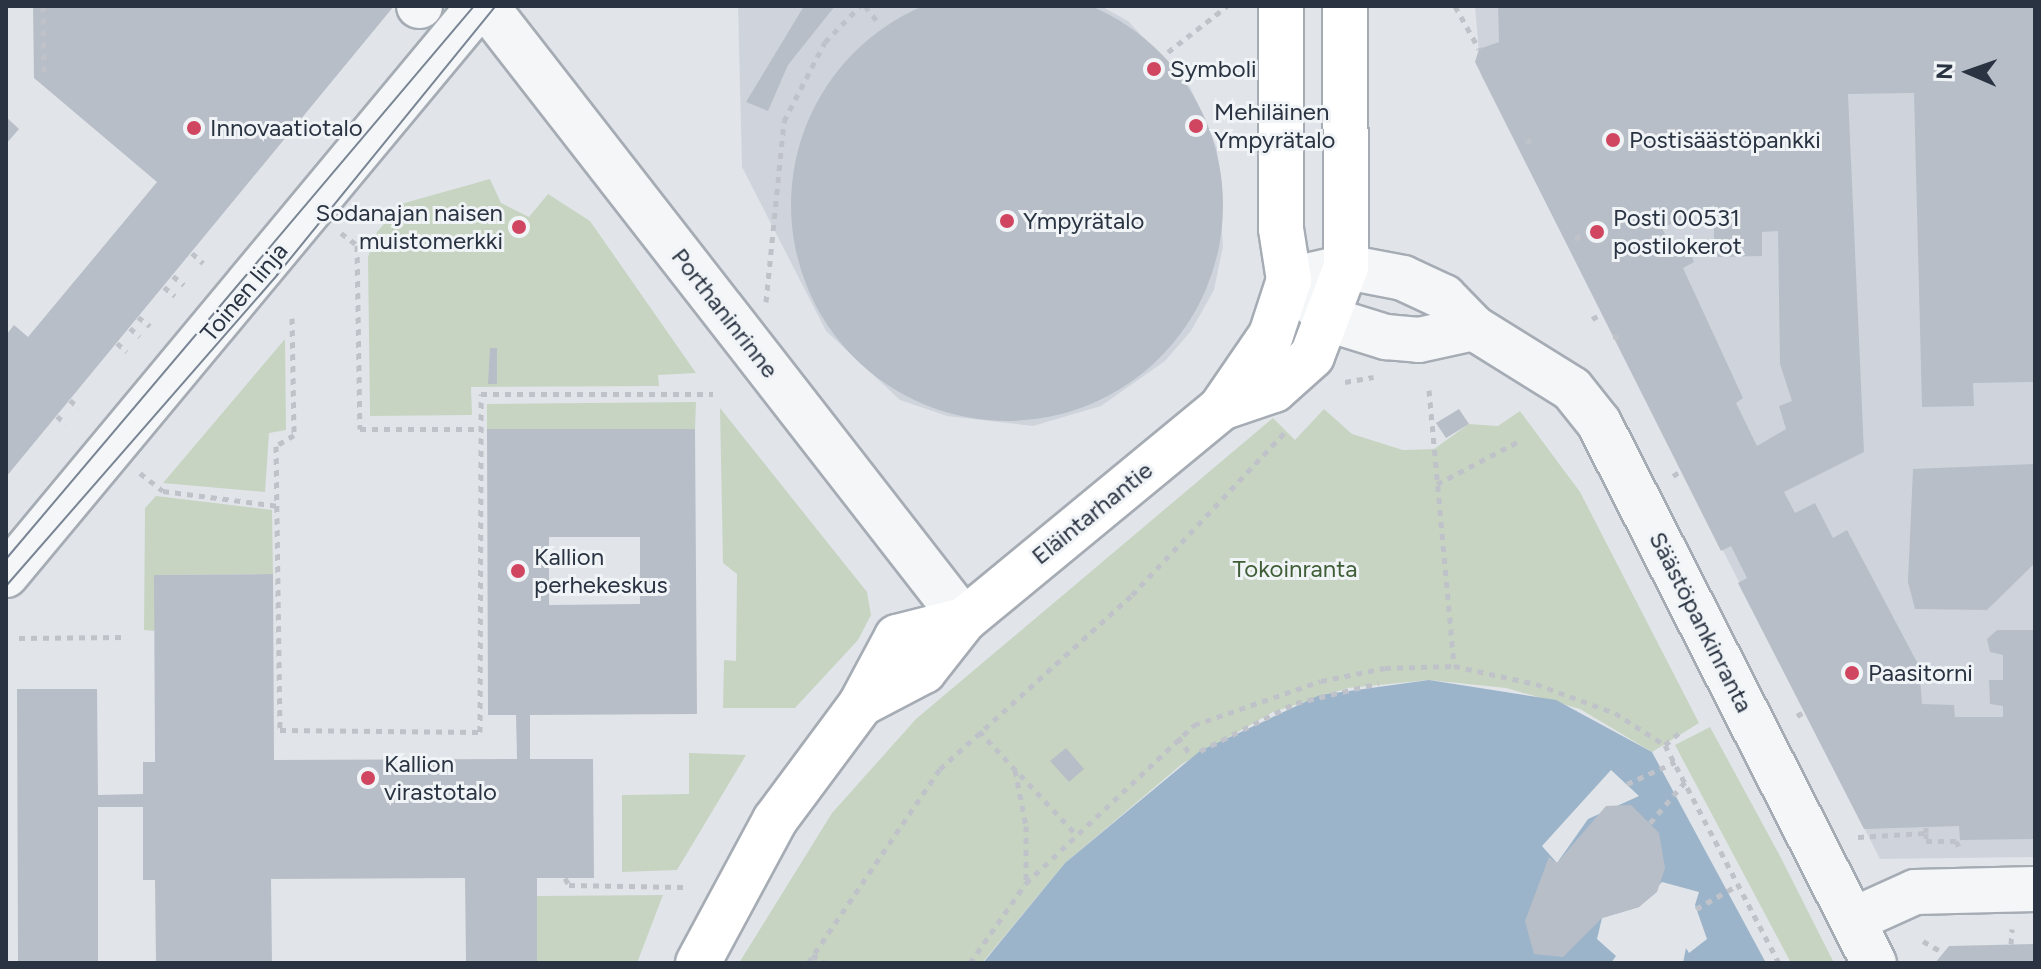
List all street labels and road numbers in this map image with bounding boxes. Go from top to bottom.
street label: Toinen linja [194,237,294,347]
street label: Porthaninrinne [666,243,784,383]
street label: Eläintarhantie [1026,456,1158,570]
street label: Säästöpankinranta [1643,527,1759,717]

